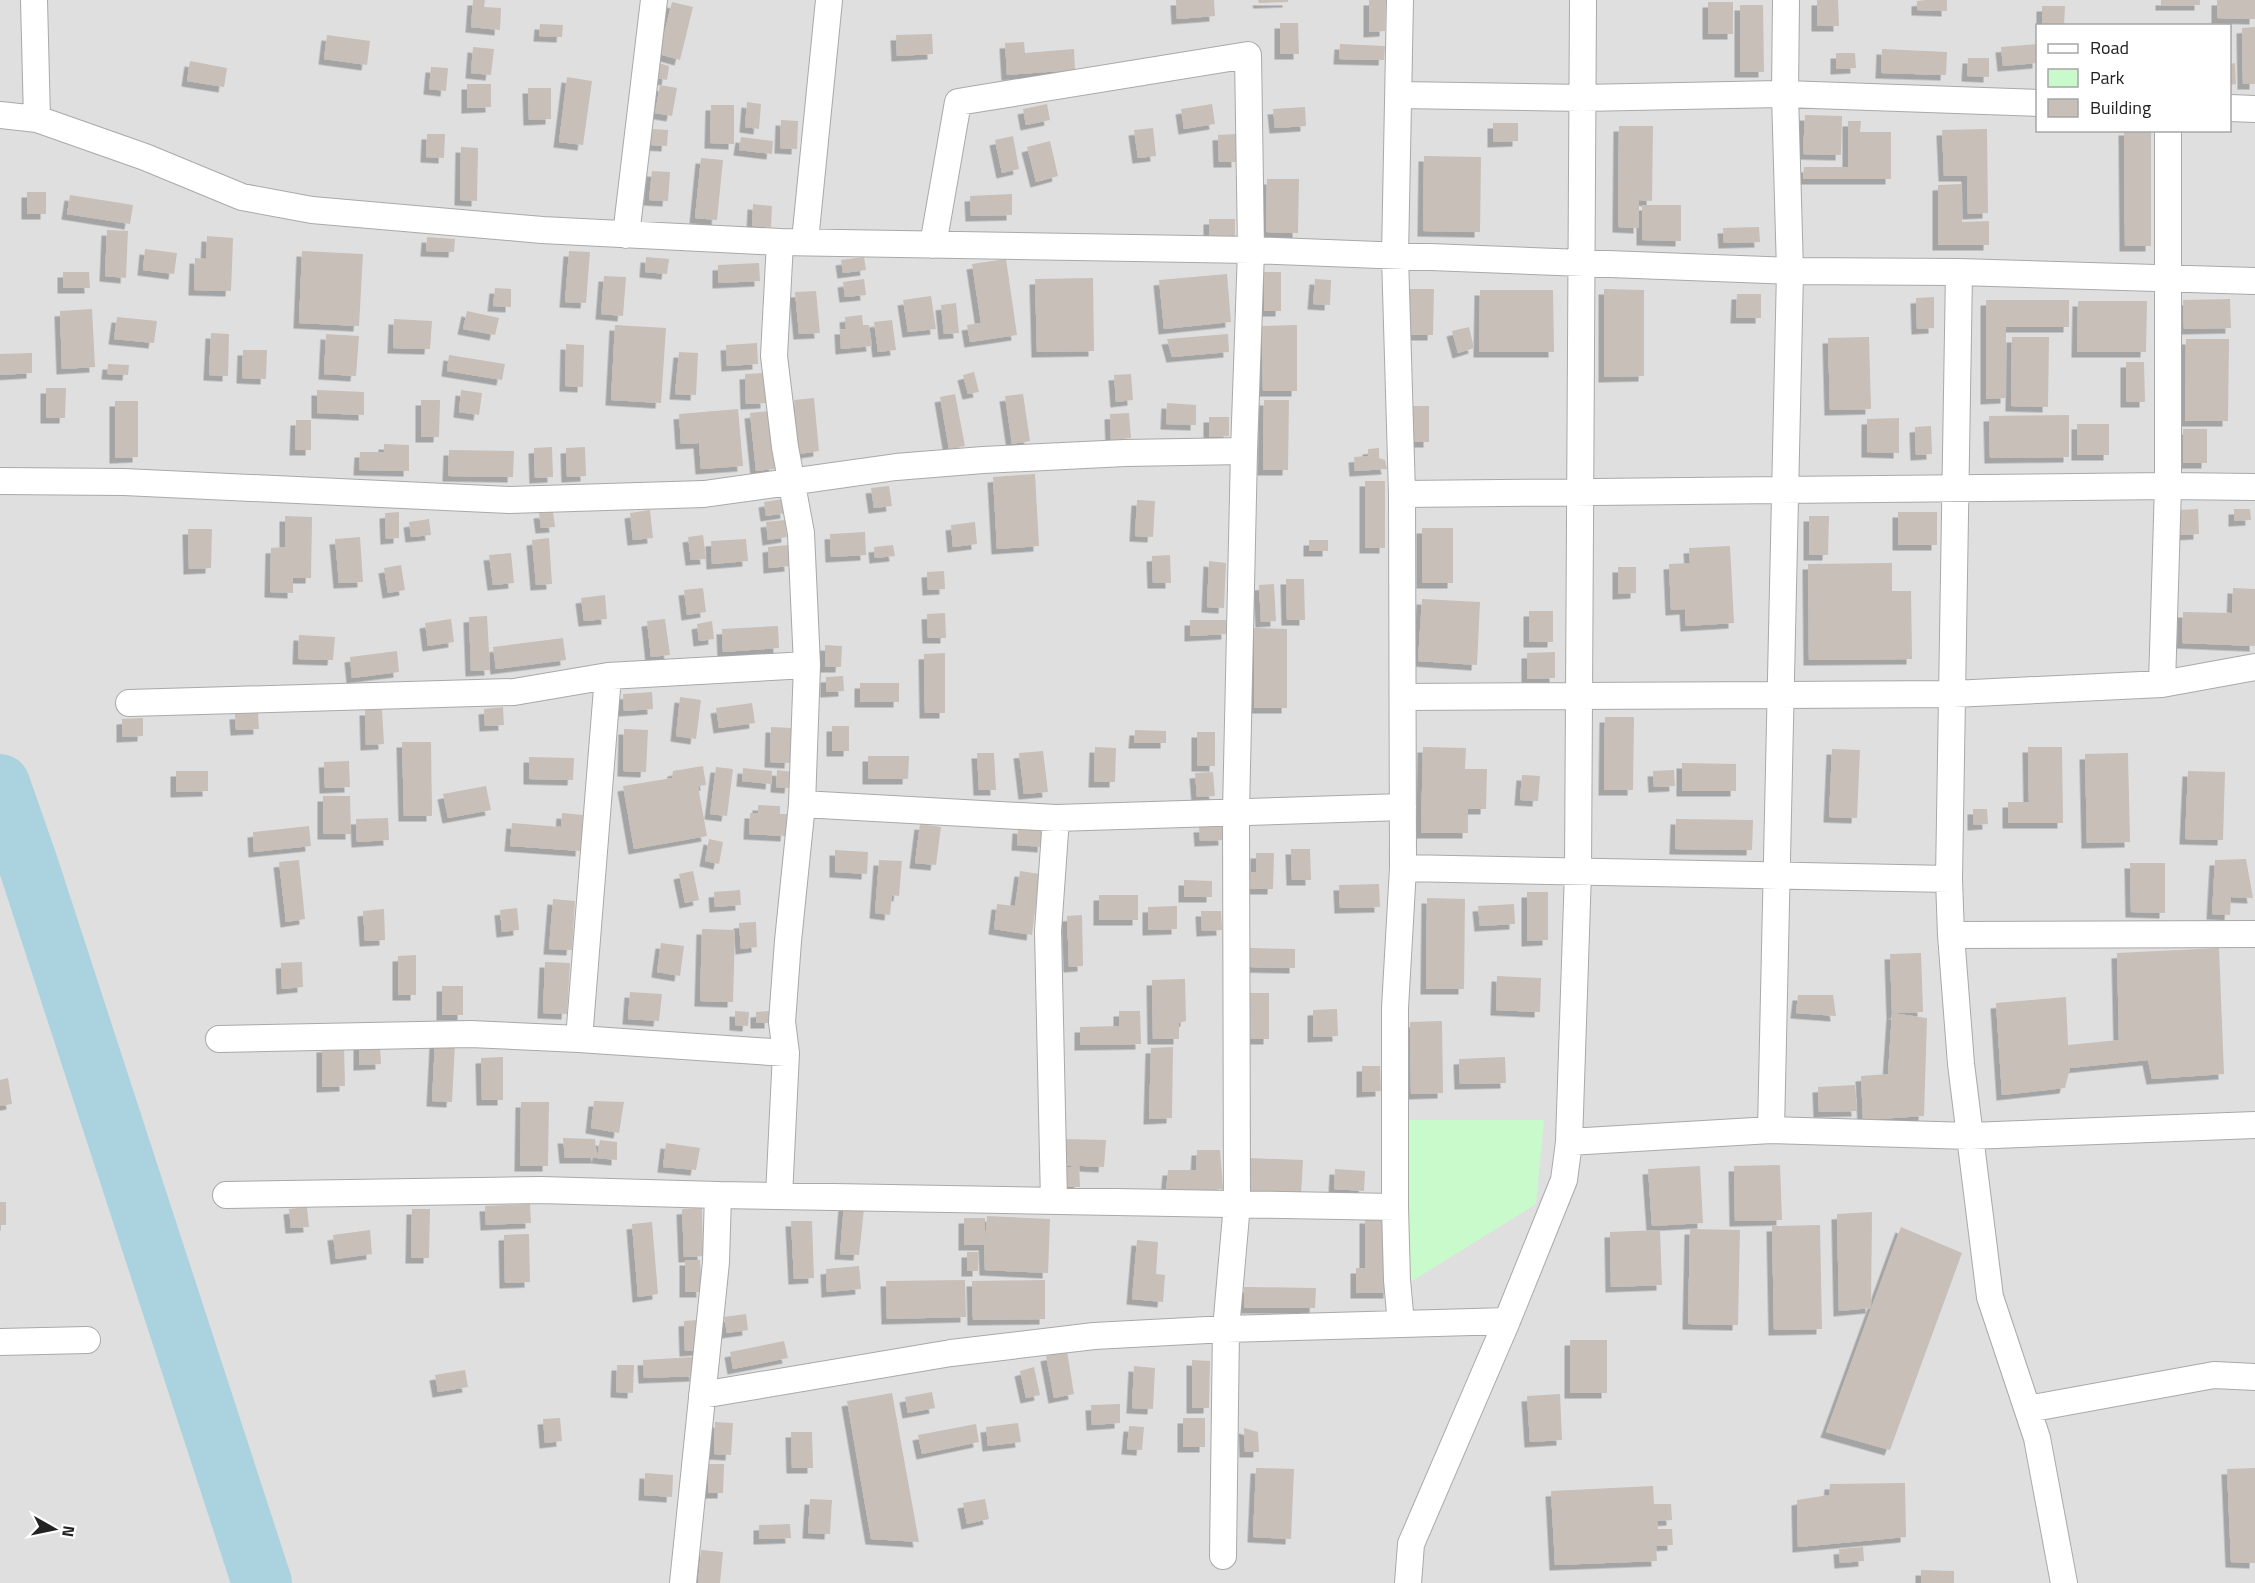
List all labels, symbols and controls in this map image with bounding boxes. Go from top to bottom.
legend [2036,24,2231,132]
text: Road [2090,34,2129,61]
text: Park [2090,64,2125,91]
text: Building [2090,94,2151,121]
north arrow [24,1499,84,1559]
text: N [56,1524,82,1539]

